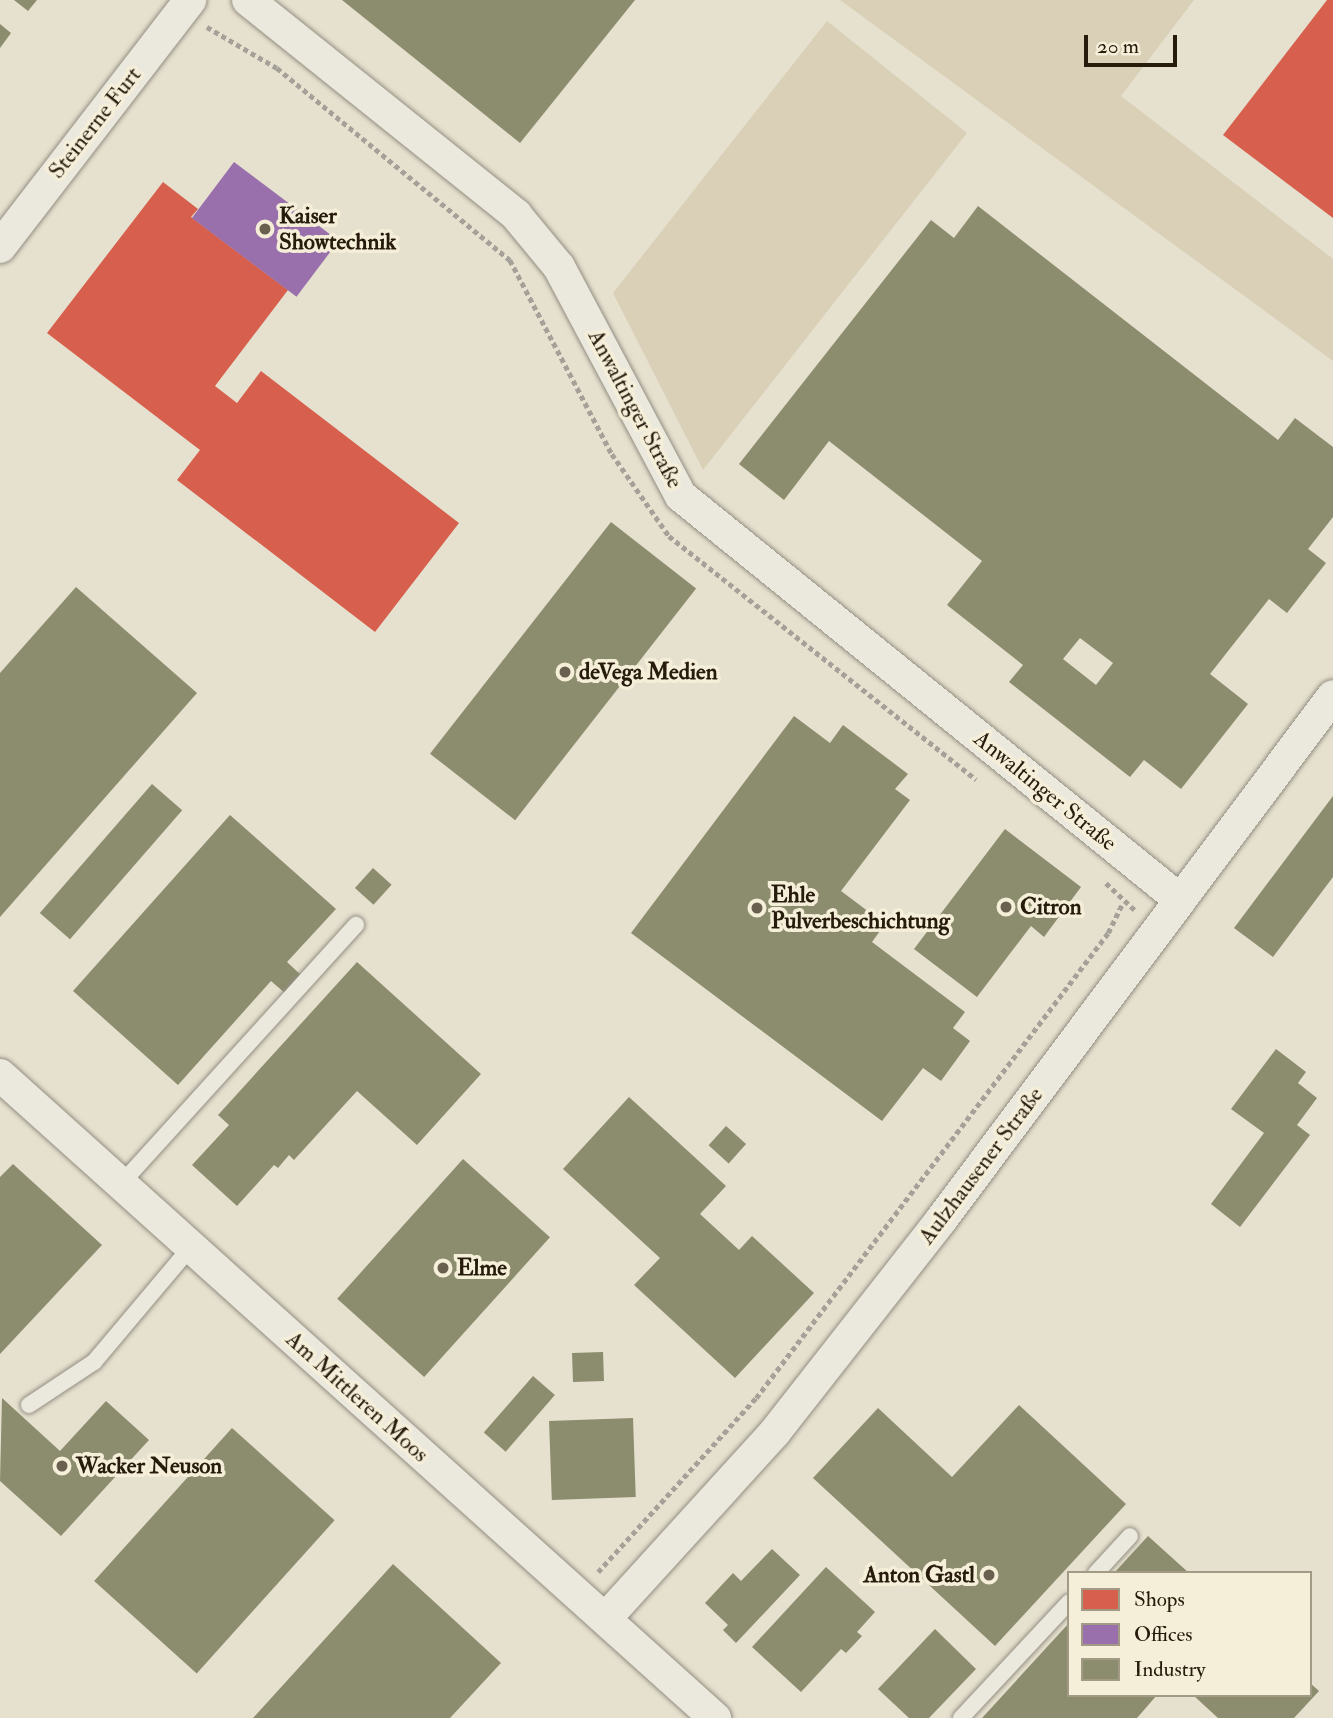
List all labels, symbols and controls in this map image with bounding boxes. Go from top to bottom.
scale bar [1088,21,1181,65]
text: 20 m [1097,33,1139,60]
street label: Steinerne Furt [43,62,147,184]
place label: Kaiser Showtechnik [279,202,396,256]
marker: Kaiser Showtechnik [257,221,273,237]
street label: Anwaltinger Straße [582,325,688,493]
place label: deVega Medien [579,658,718,686]
marker: deVega Medien [557,664,573,680]
street label: Anwaltinger Straße [968,725,1122,857]
place label: Ehle Pulverbeschichtung [771,881,950,935]
place label: Citron [1020,893,1082,921]
marker: Citron [998,899,1014,915]
marker: Ehle Pulverbeschichtung [749,900,765,916]
street label: Aulzhausener Straße [913,1082,1049,1250]
place label: Elme [457,1254,507,1282]
marker: Elme [435,1260,451,1276]
street label: Am Mittleren Moos [280,1326,434,1468]
place label: Wacker Neuson [76,1452,222,1480]
marker: Wacker Neuson [54,1458,70,1474]
place label: Anton Gastl [863,1561,975,1589]
marker: Anton Gastl [981,1567,997,1583]
legend [1067,1571,1312,1697]
text: Shops [1134,1586,1185,1613]
text: Offices [1134,1621,1192,1648]
text: Industry [1134,1656,1206,1683]

